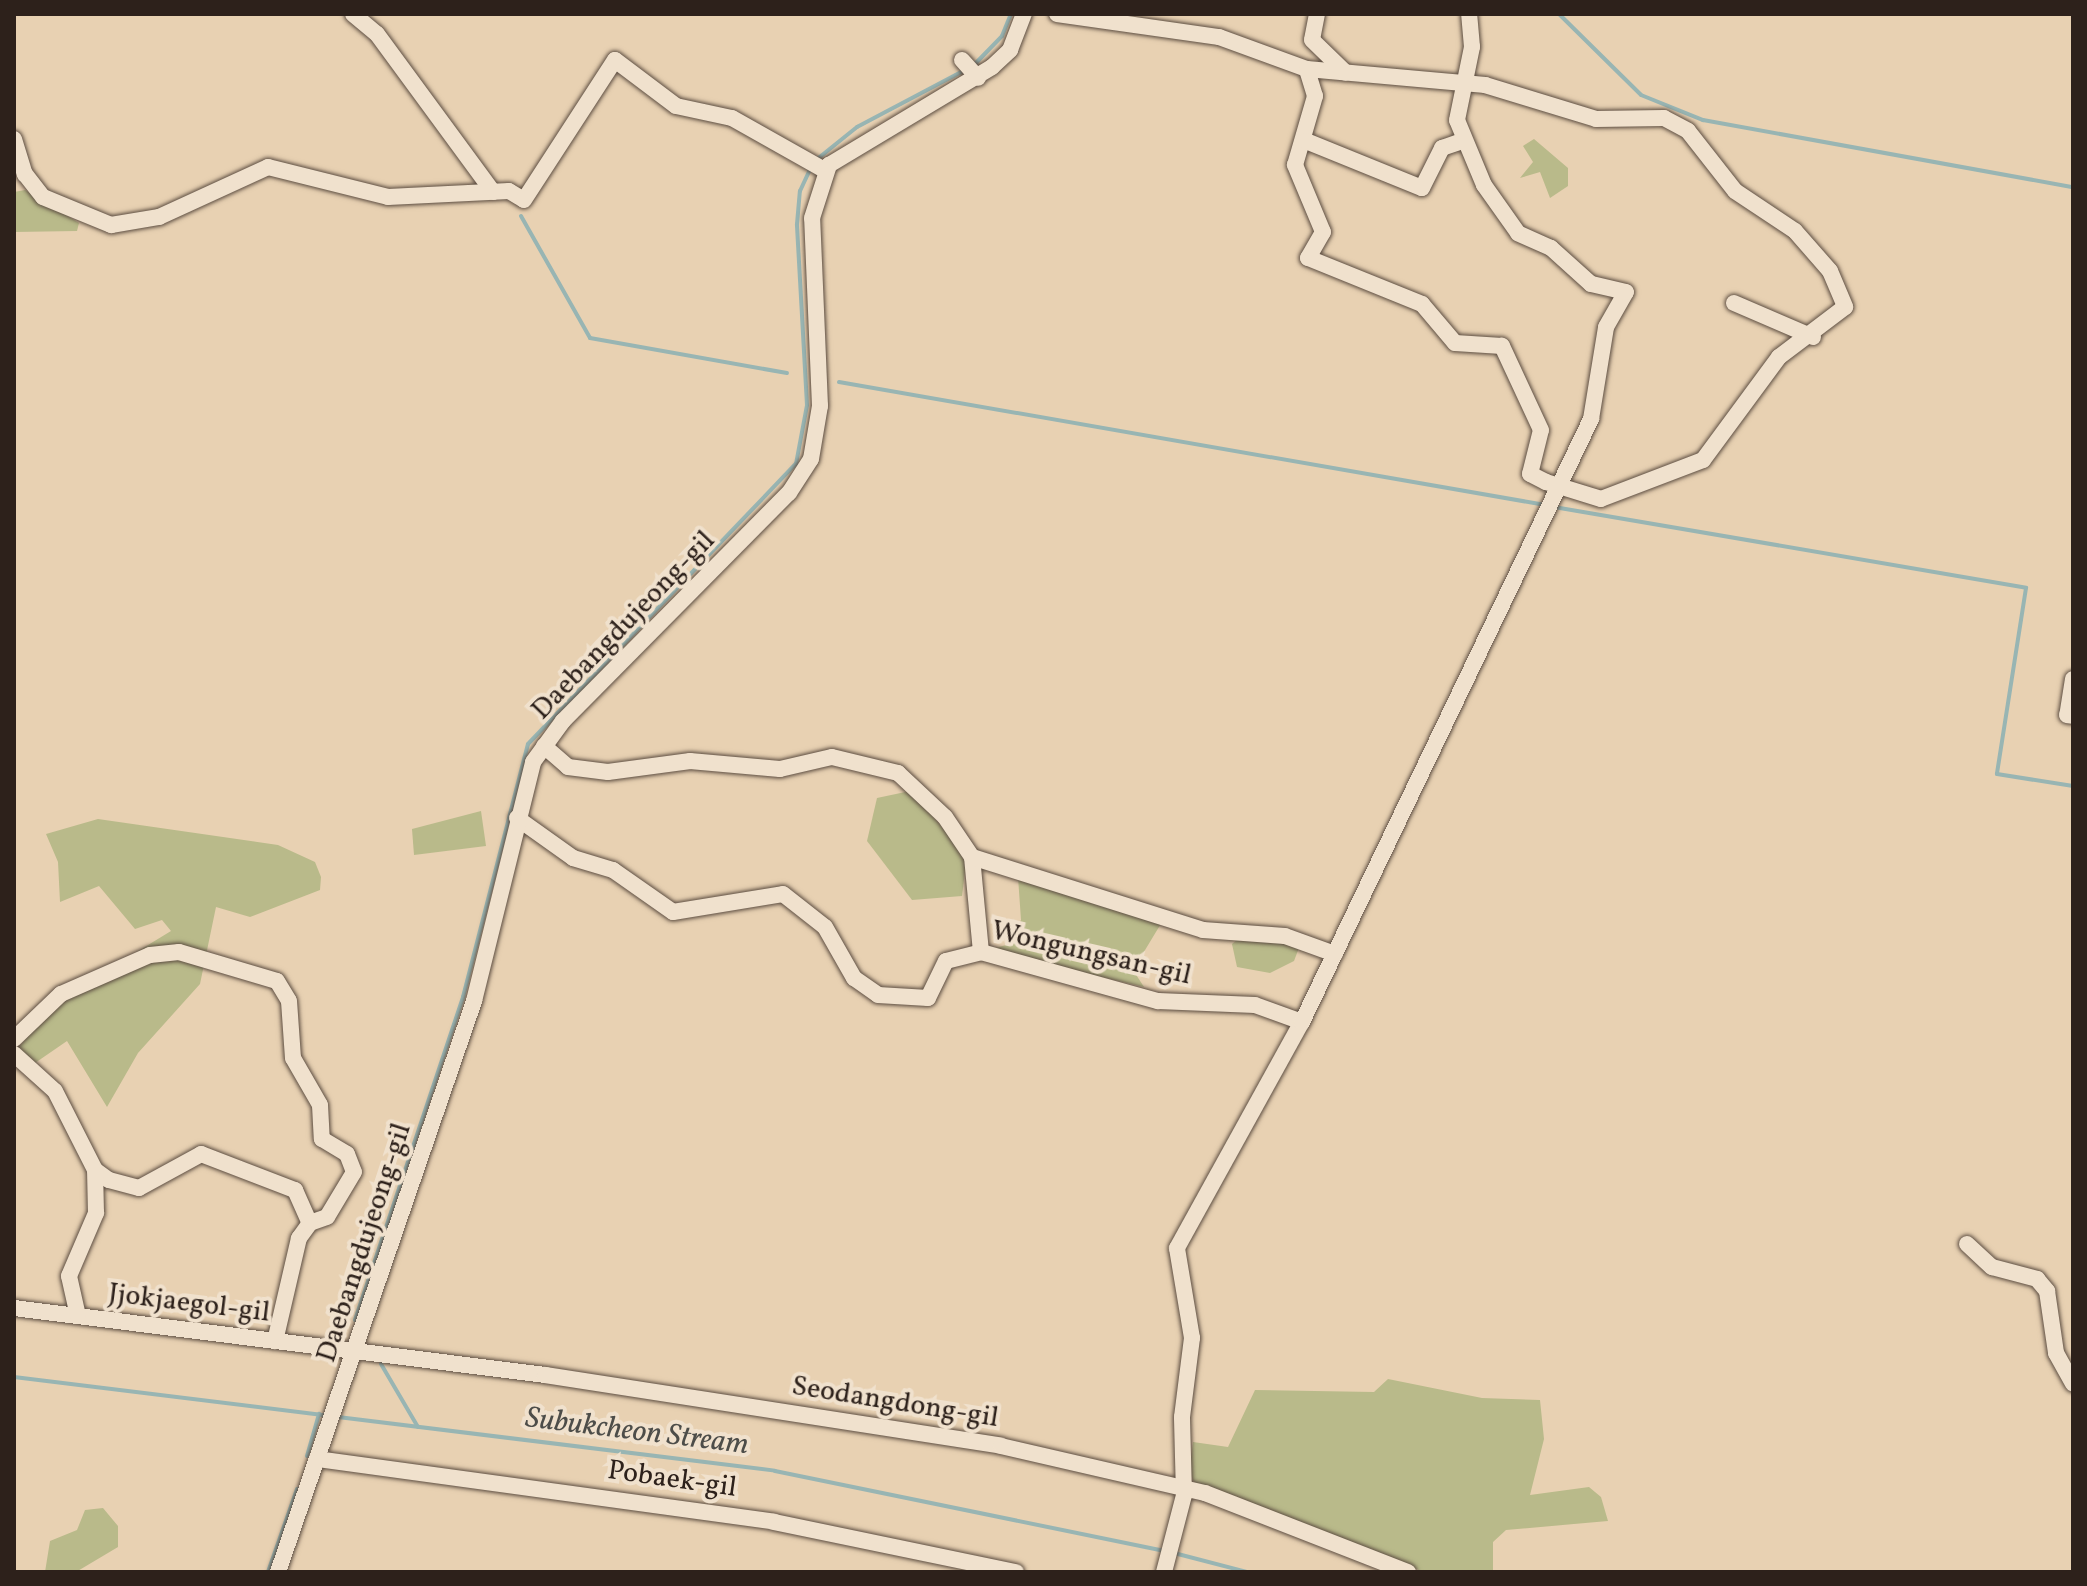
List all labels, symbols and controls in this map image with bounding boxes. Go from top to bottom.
street label: Daebangdujeong-gil [525,525,723,727]
street label: Wongungsan-gil [988,915,1194,993]
street label: Daebangdujeong-gil [310,1119,420,1367]
street label: Jjokjaegol-gil [106,1277,272,1331]
street label: Seodangdong-gil [789,1370,1001,1436]
water label: Subukcheon Stream [523,1400,751,1464]
street label: Pobaek-gil [605,1454,739,1506]

